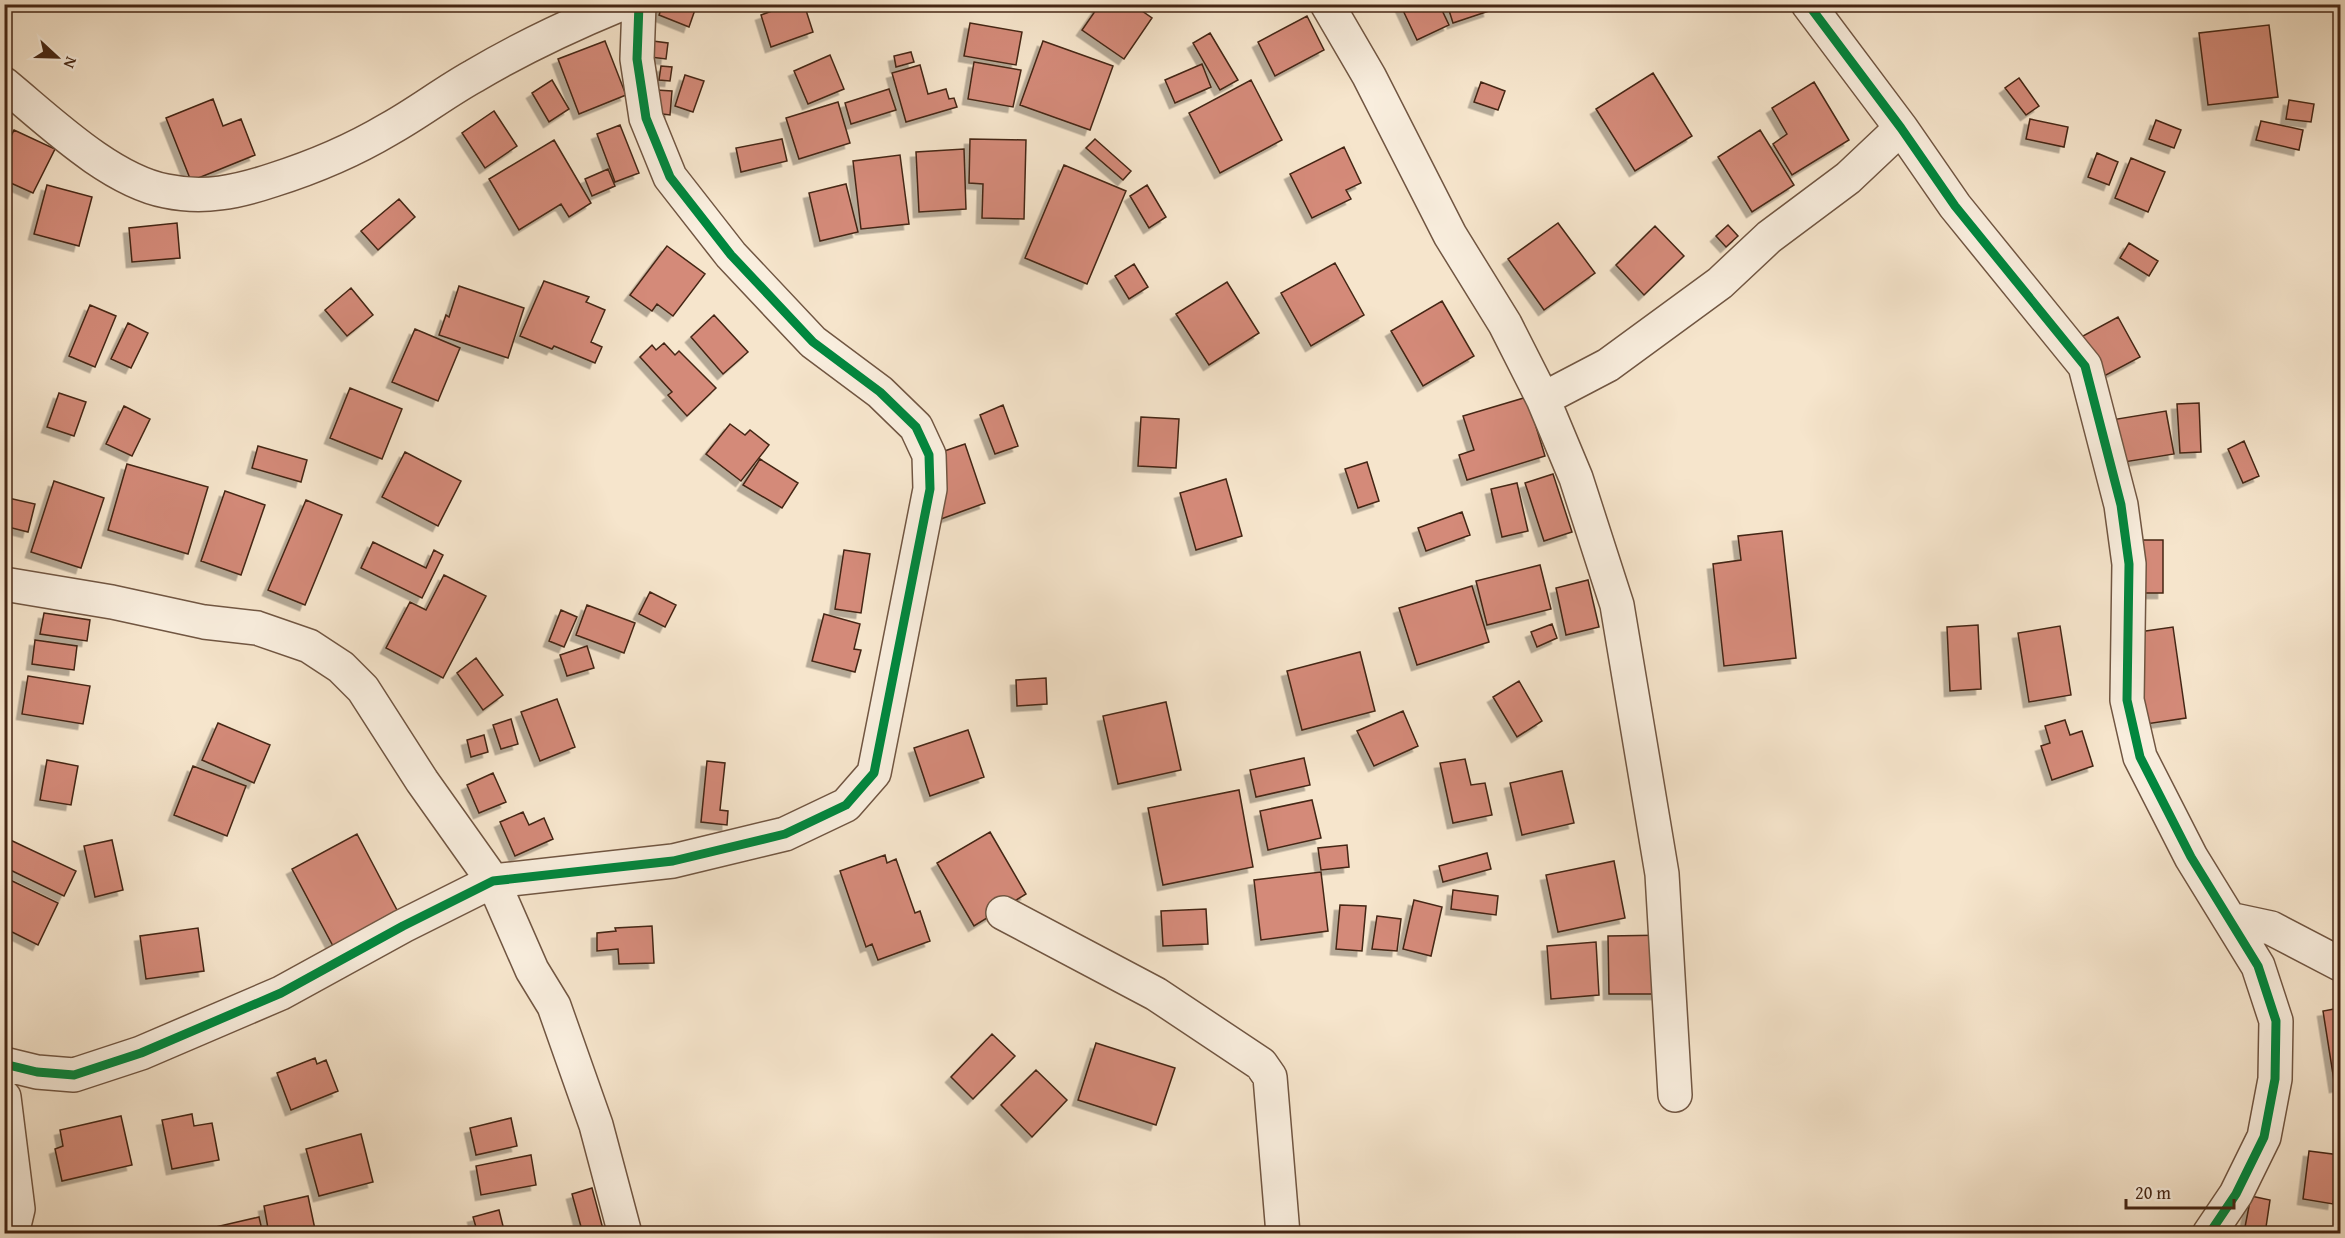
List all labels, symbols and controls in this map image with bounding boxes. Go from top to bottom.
north arrow [27,27,87,87]
text: N [58,53,84,72]
scale bar [2126,1172,2234,1210]
text: 20 m [2135,1179,2171,1206]

